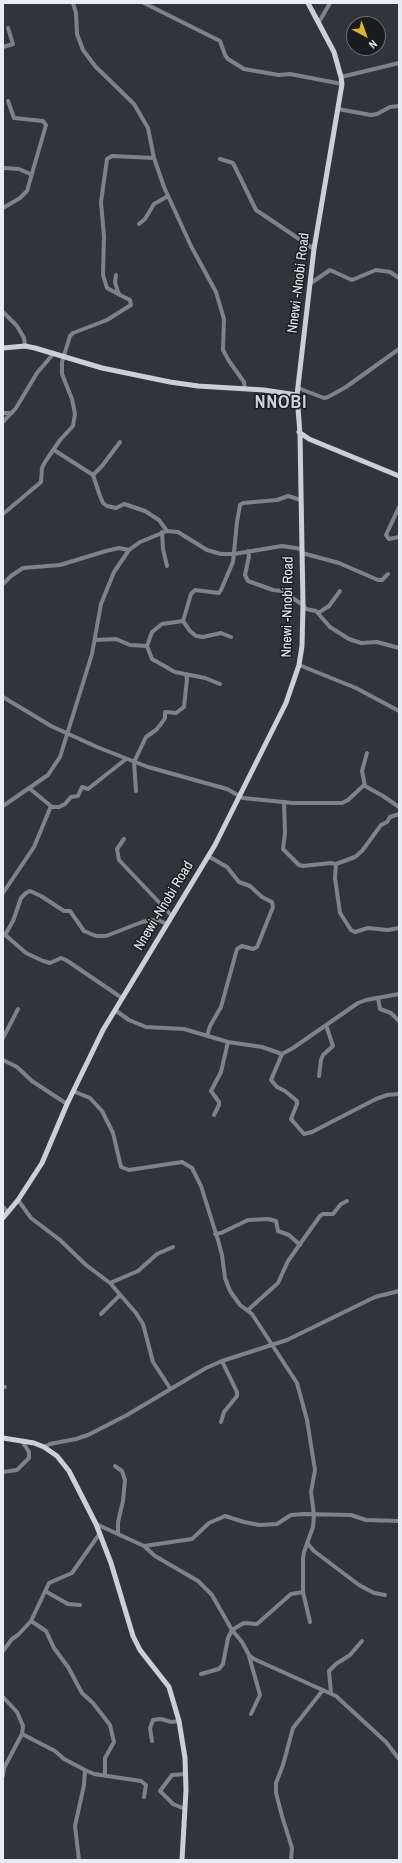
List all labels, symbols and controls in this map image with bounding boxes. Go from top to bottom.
north arrow [346,16,386,56]
text: N [366,37,380,52]
street label: Nnewi -Nnobi Road [285,232,313,334]
district label: NNOBI [255,392,307,414]
street label: Nnewi -Nnobi Road [279,556,297,658]
street label: Nnewi -Nnobi Road [131,858,197,954]

